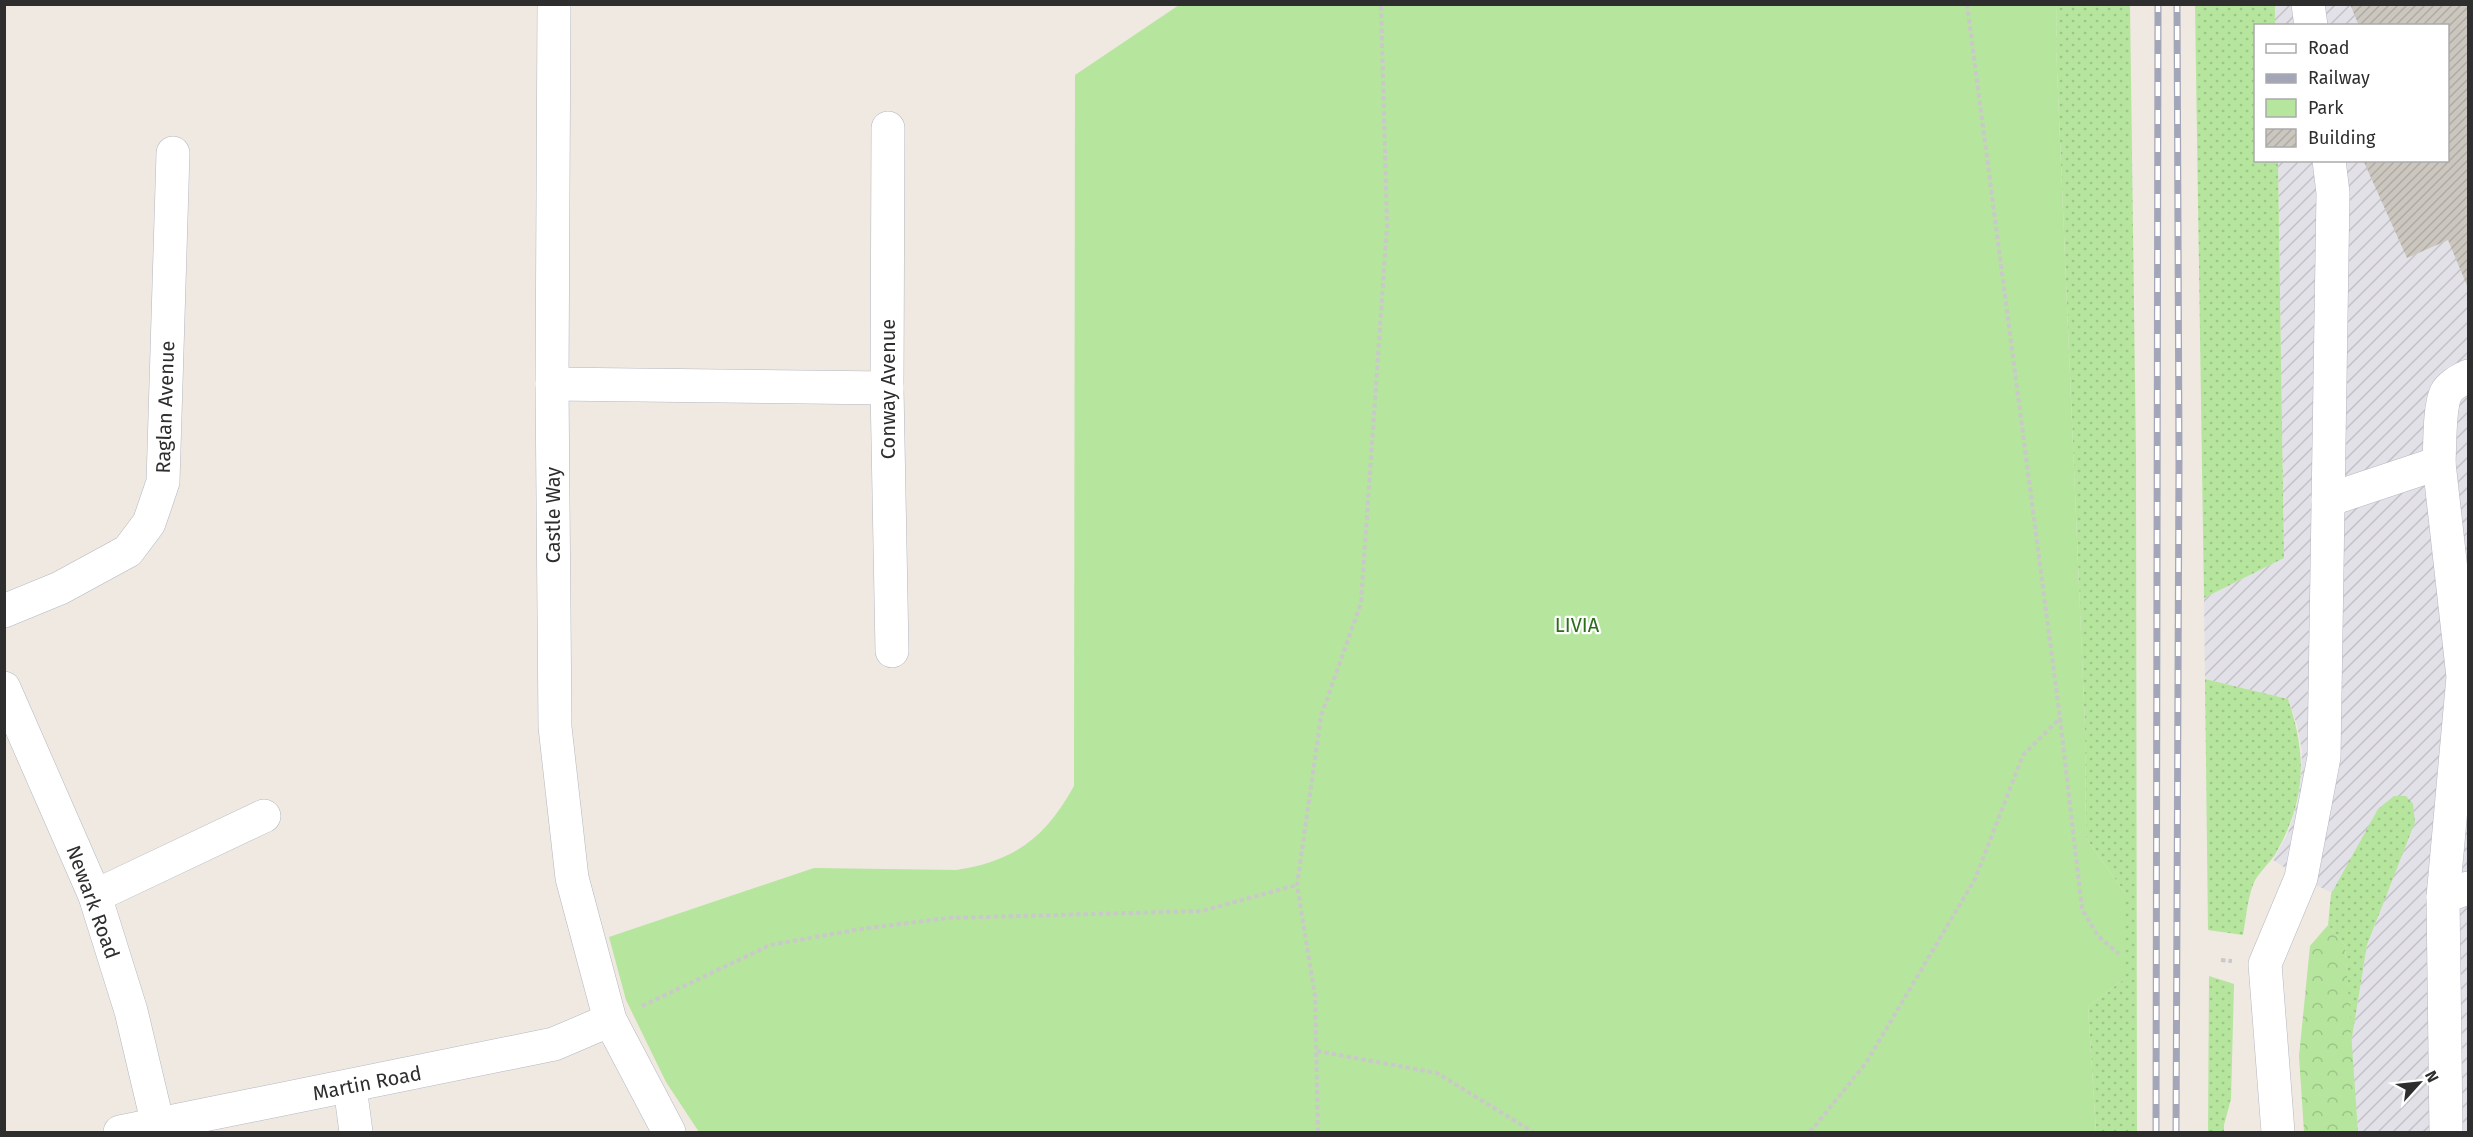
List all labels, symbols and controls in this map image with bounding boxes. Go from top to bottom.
legend [2254,24,2449,162]
text: Road [2308,37,2350,59]
text: Railway [2308,67,2370,89]
text: Park [2308,97,2344,119]
text: Building [2308,127,2376,149]
street label: Conway Avenue [876,319,900,459]
street label: Raglan Avenue [151,340,179,474]
street label: Castle Way [541,467,565,563]
park label: LIVIA [1555,613,1600,637]
street label: Newark Road [61,842,125,962]
north arrow [2389,1053,2449,1113]
street label: Martin Road [311,1061,423,1105]
text: N [2421,1067,2443,1085]

